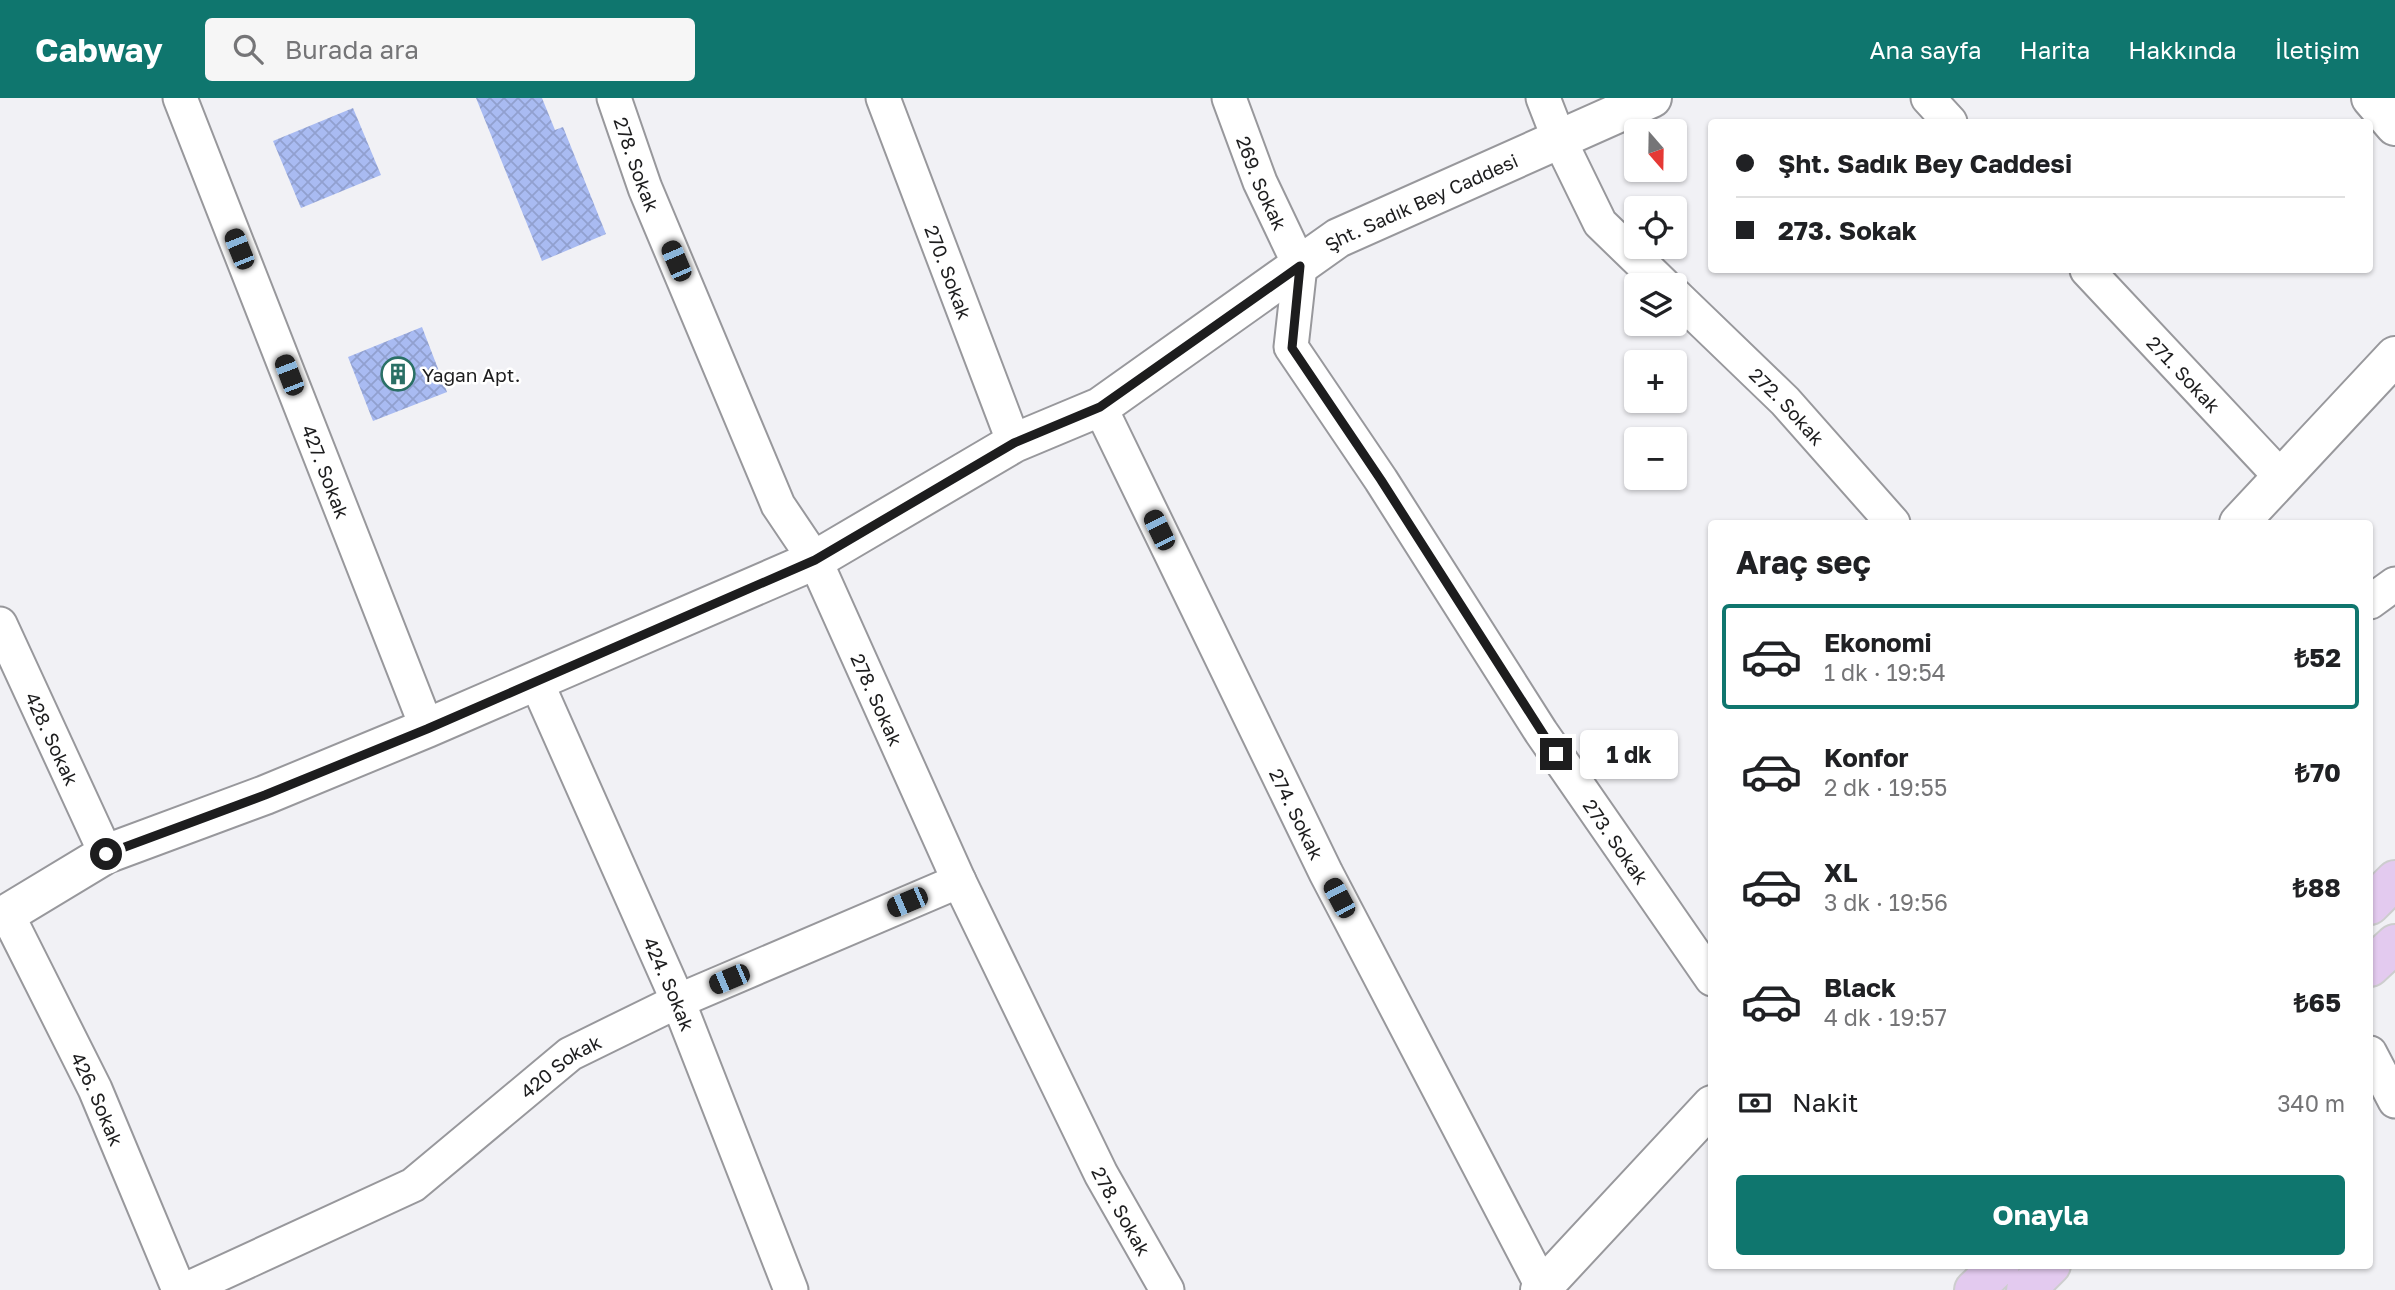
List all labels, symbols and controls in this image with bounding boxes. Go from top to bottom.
search box [205,18,695,81]
text: Cabway [35,30,163,69]
icon: search [229,30,267,68]
text: Burada ara [285,34,419,65]
text: Ana sayfa [1870,35,1981,64]
text: Harita [2019,35,2090,64]
text: Hakkında [2128,35,2237,64]
text: İletişim [2275,35,2360,64]
street label: 278. Sokak [610,114,665,215]
north arrow [1624,119,1687,182]
map controls [1624,119,1687,490]
street label: 269. Sokak [1232,132,1293,234]
street label: Şht. Sadık Bey Caddesi [1320,148,1521,256]
text: Şht. Sadık Bey Caddesi [1778,148,2072,179]
button: locate [1624,196,1687,259]
text: 273. Sokak [1778,215,1917,246]
street label: 270. Sokak [921,222,977,322]
car [222,226,257,272]
car [659,238,694,284]
button: layers [1624,273,1687,336]
street label: 271. Sokak [2143,331,2226,417]
button: + [1624,350,1687,413]
car [272,352,307,398]
building icon: Yağan Apt. [379,355,417,393]
street label: 272. Sokak [1745,362,1830,450]
place label: Yağan Apt. [422,363,521,386]
street label: 427. Sokak [298,421,355,522]
button: − [1624,427,1687,490]
car [1141,507,1178,553]
text: Araç seç [1736,543,1871,581]
icon: car [1740,625,1803,688]
text: Ekonomi [1824,627,1932,658]
text: ₺52 [2294,642,2341,673]
street label: 278. Sokak [847,650,908,749]
text: 1 dk · 19:54 [1824,658,1946,686]
street label: 428. Sokak [21,688,84,789]
callout: 1 dk [1580,730,1678,778]
route end [1540,738,1572,770]
text: 1 dk [1606,740,1652,768]
icon: car [1740,740,1803,803]
text: Konfor [1824,742,1909,773]
text: ₺70 [2295,757,2341,788]
street label: 274. Sokak [1265,764,1329,863]
text: 2 dk · 19:55 [1824,773,1947,801]
street label: 273. Sokak [1579,794,1654,888]
route start [90,838,122,870]
icon: car [1740,855,1803,918]
text: XL [1824,857,1858,888]
text: ₺88 [2293,872,2341,903]
car [1320,875,1359,921]
car [884,884,931,920]
text: 3 dk · 19:56 [1824,888,1948,916]
street label: 424. Sokak [639,933,700,1034]
car [706,961,753,997]
icon: car [1740,970,1803,1033]
text: Black [1824,972,1896,1003]
text: ₺65 [2294,987,2341,1018]
text: 4 dk · 19:57 [1824,1003,1947,1031]
street label: 420 Sokak [515,1029,605,1102]
street label: 426. Sokak [67,1048,129,1149]
icon: cash [1736,1084,1774,1122]
text: Nakit [1792,1087,1859,1118]
text: 340 m [2277,1089,2345,1117]
street label: 278. Sokak [1088,1163,1156,1260]
button: Onayla [1736,1175,2345,1255]

